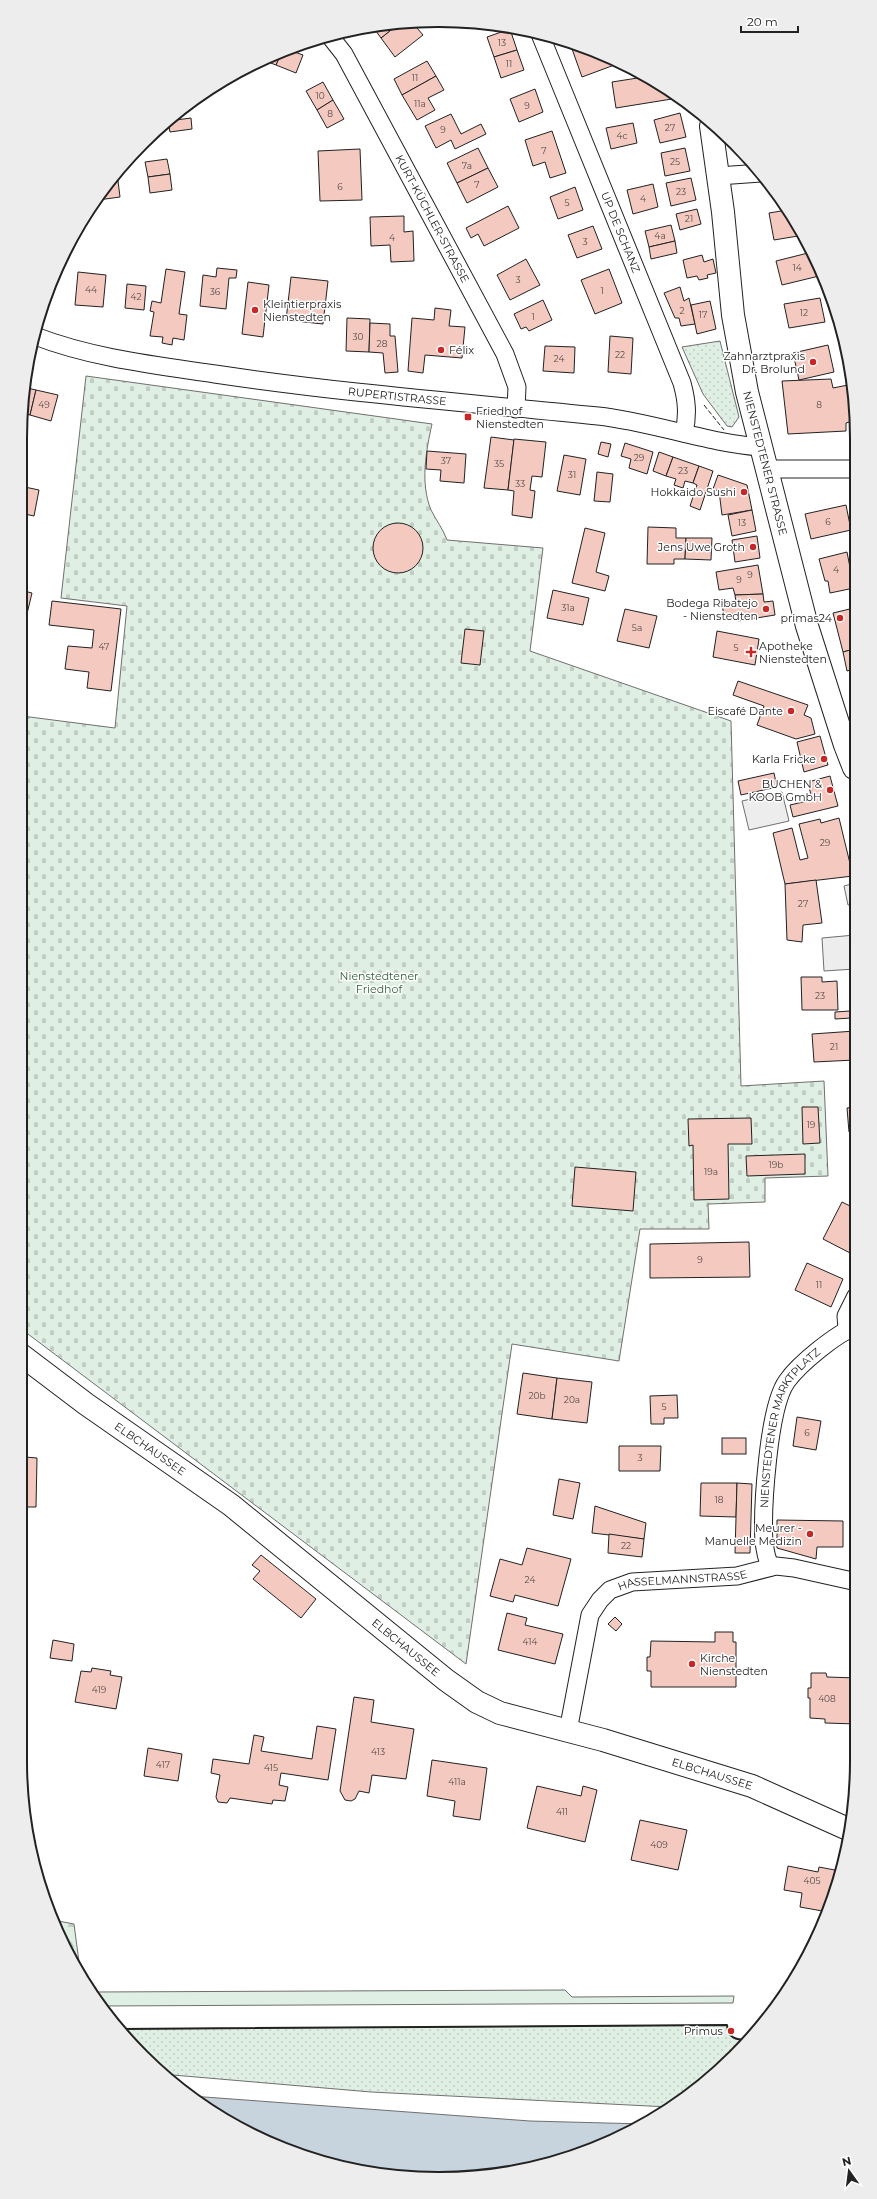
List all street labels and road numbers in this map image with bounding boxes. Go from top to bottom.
street label: KURT-KÜCHLER-STRASSE [392,152,472,285]
street label: UP DE SCHANZ [598,190,643,275]
street label: RUPERTISTRASSE [347,384,447,408]
street label: NIENSTEDTENER STRASSE [740,389,790,537]
street label: NIENSTEDTENER MARKTPLATZ [757,1345,823,1508]
street label: ELBCHAUSSEE [112,1419,188,1478]
street label: HASSELMANNSTRASSE [616,1567,749,1594]
street label: ELBCHAUSSEE [369,1616,443,1679]
street label: ELBCHAUSSEE [670,1755,754,1793]

